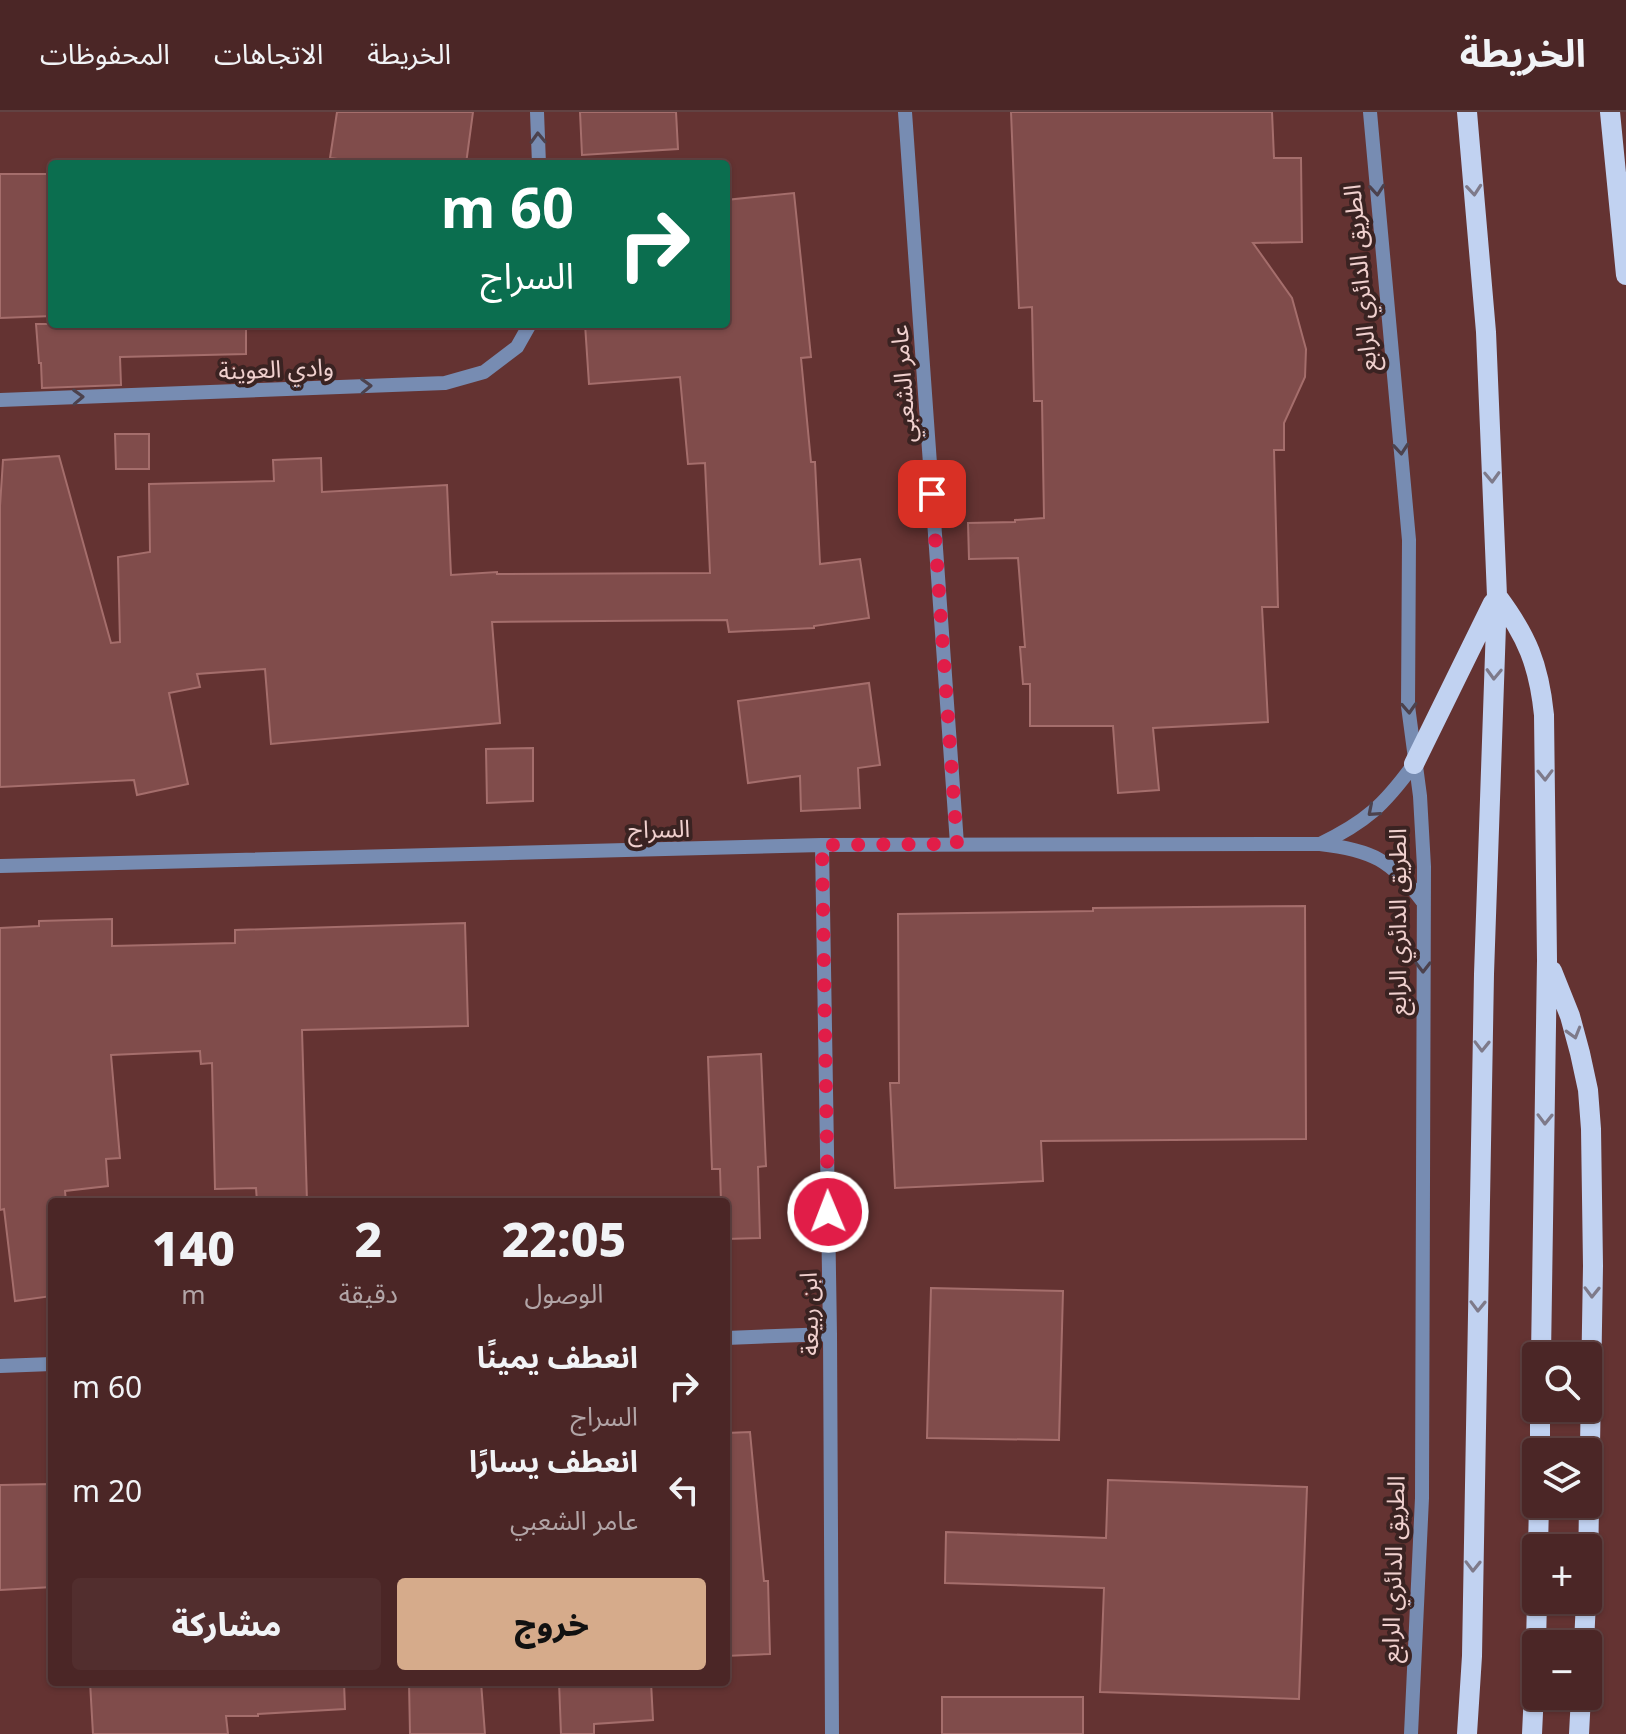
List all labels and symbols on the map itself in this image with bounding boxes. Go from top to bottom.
one-way arrow [530,131,547,144]
street label: الطريق الدائري الرابع [1334,183,1387,373]
one-way arrow [1368,184,1385,197]
one-way arrow [1465,184,1482,197]
street label: عامر الشعبي [881,324,926,444]
street label: وادي العوينة [218,349,334,390]
one-way arrow [360,378,373,395]
one-way arrow [72,389,85,406]
one-way arrow [1392,443,1409,456]
pin [898,460,966,528]
one-way arrow [1483,471,1500,484]
one-way arrow [1486,668,1503,681]
one-way arrow [1400,702,1417,715]
one-way arrow [1536,769,1553,782]
one-way arrow [1368,801,1382,816]
street label: السراج [628,811,690,847]
street label: الطريق الدائري الرابع [1380,828,1416,1016]
one-way arrow [1414,961,1432,974]
one-way arrow [1565,1026,1582,1040]
one-way arrow [1474,1040,1491,1053]
one-way arrow [1536,1113,1554,1126]
position arrow [786,1170,870,1254]
street label: ابن ربيعة [791,1272,825,1356]
one-way arrow [1583,1286,1601,1299]
one-way arrow [1469,1300,1487,1313]
street label: الطريق الدائري الرابع [1372,1475,1415,1663]
one-way arrow [1465,1560,1482,1573]

